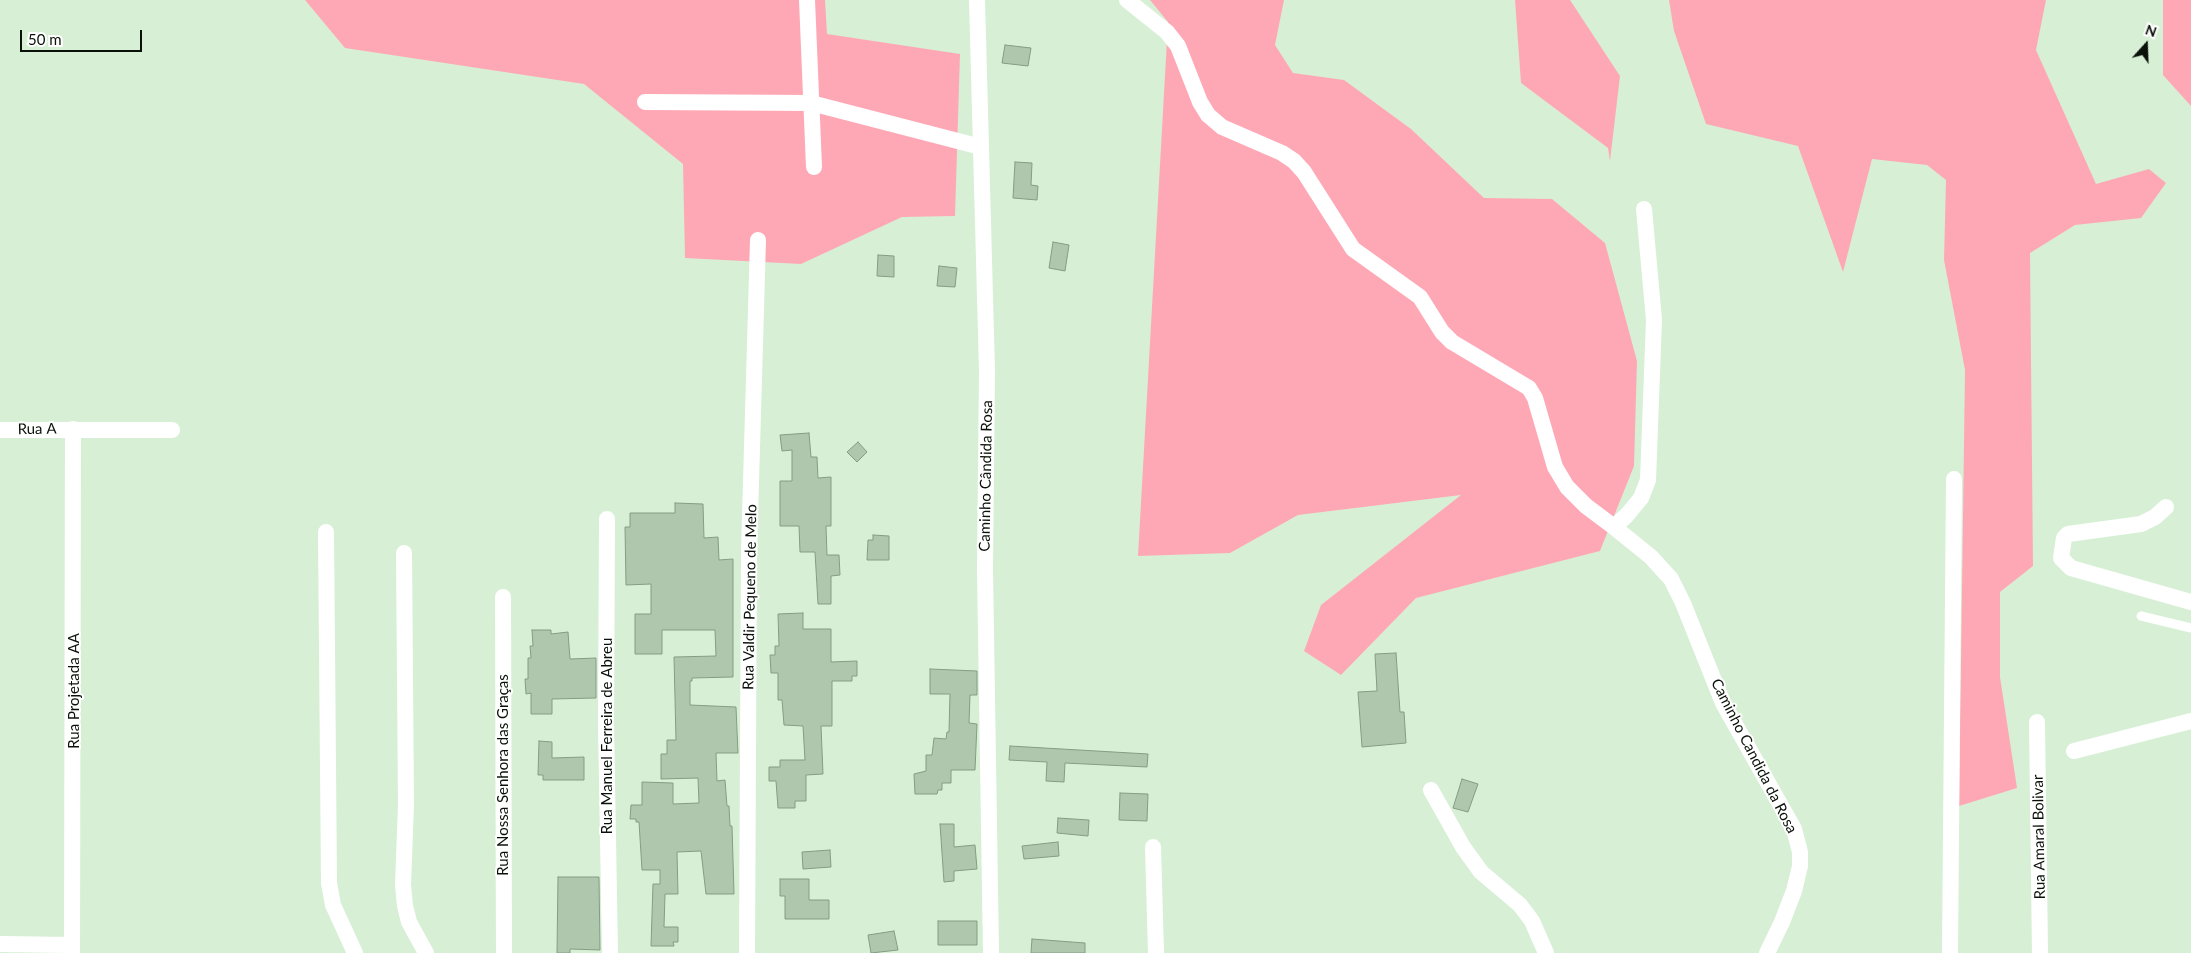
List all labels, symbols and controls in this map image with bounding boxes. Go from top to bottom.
scale bar [22,20,145,52]
north arrow [2121,20,2171,70]
text: N [2143,21,2159,40]
text: 50 m [28,30,62,48]
street label: Caminho Cândida Rosa [976,400,996,552]
street label: Rua A [17,420,57,438]
street label: Rua Valdir Pequeno de Melo [739,504,761,690]
street label: Rua Projetada AA [65,633,83,749]
street label: Rua Manuel Ferreira de Abreu [598,638,616,834]
street label: Rua Nossa Senhora das Graças [494,674,512,876]
street label: Caminho Candida da Rosa [1707,676,1801,836]
street label: Rua Amaral Bolivar [2029,775,2049,899]

